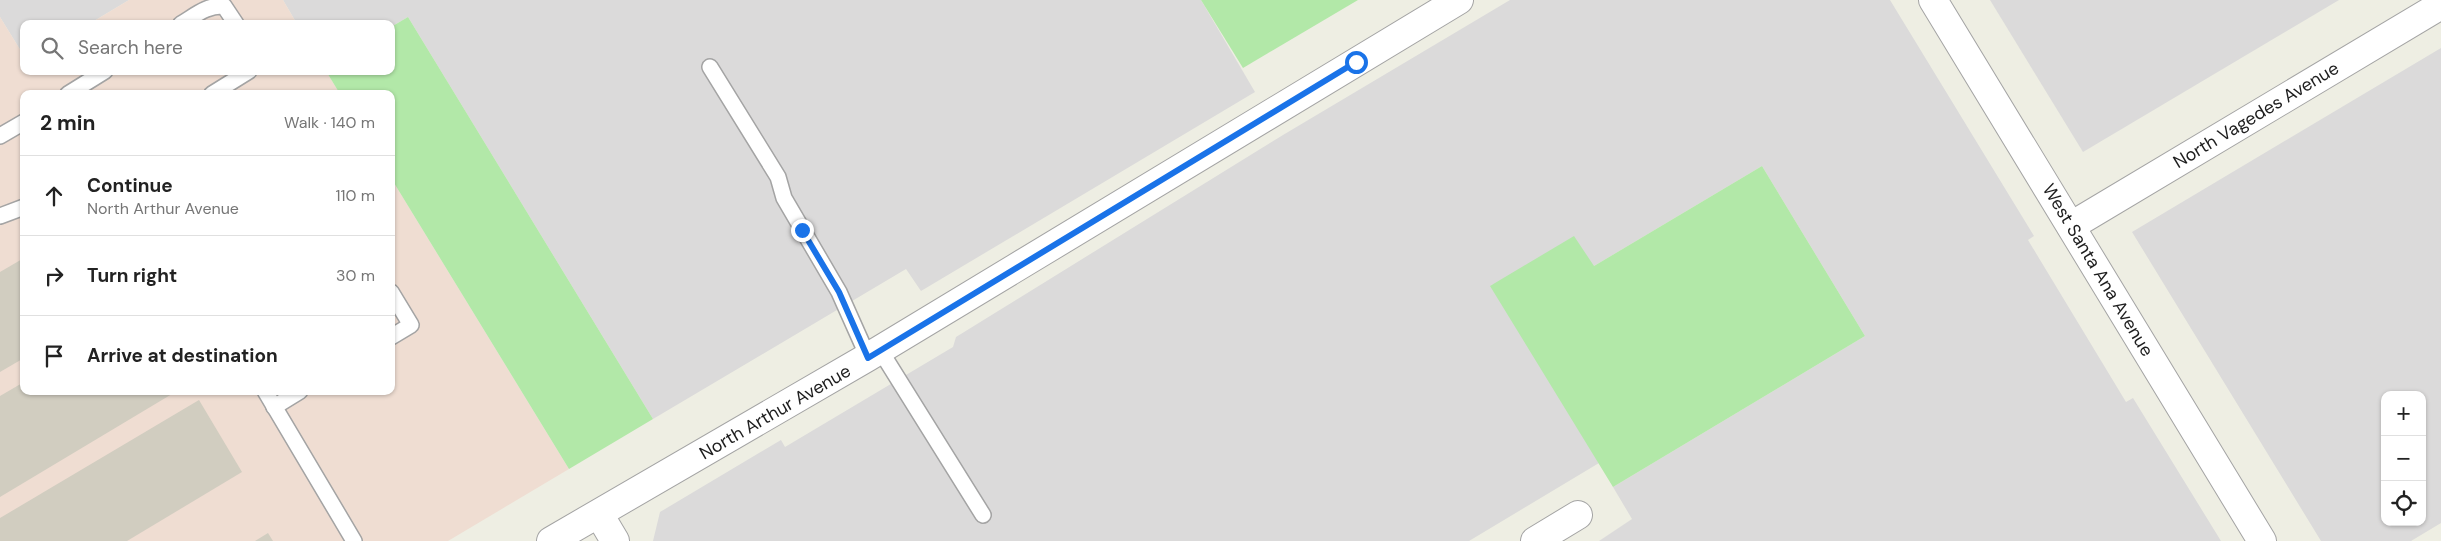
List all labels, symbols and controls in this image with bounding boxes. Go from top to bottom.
search box [20,20,395,75]
icon: search [38,34,66,62]
text: Search here [78,35,183,60]
route start [1345,51,1368,74]
street label: North Vagedes Avenue [2169,56,2343,174]
text: 2 min [40,109,96,137]
text: Walk · 140 m [284,112,375,133]
text: Continue [87,173,173,198]
street label: West Santa Ana Avenue [2037,179,2159,361]
icon: ahead [40,182,68,210]
text: 110 m [336,185,375,206]
text: North Arthur Avenue [87,198,239,219]
route end [791,219,814,242]
icon: right [40,262,68,290]
text: Turn right [87,263,177,288]
text: 30 m [336,265,375,286]
icon: arrive [40,342,68,370]
text: Arrive at destination [87,343,278,368]
street label: North Arthur Avenue [695,359,855,465]
map controls [2381,391,2426,526]
button: + [2381,391,2426,436]
button: − [2381,436,2426,481]
button: locate [2381,481,2426,526]

